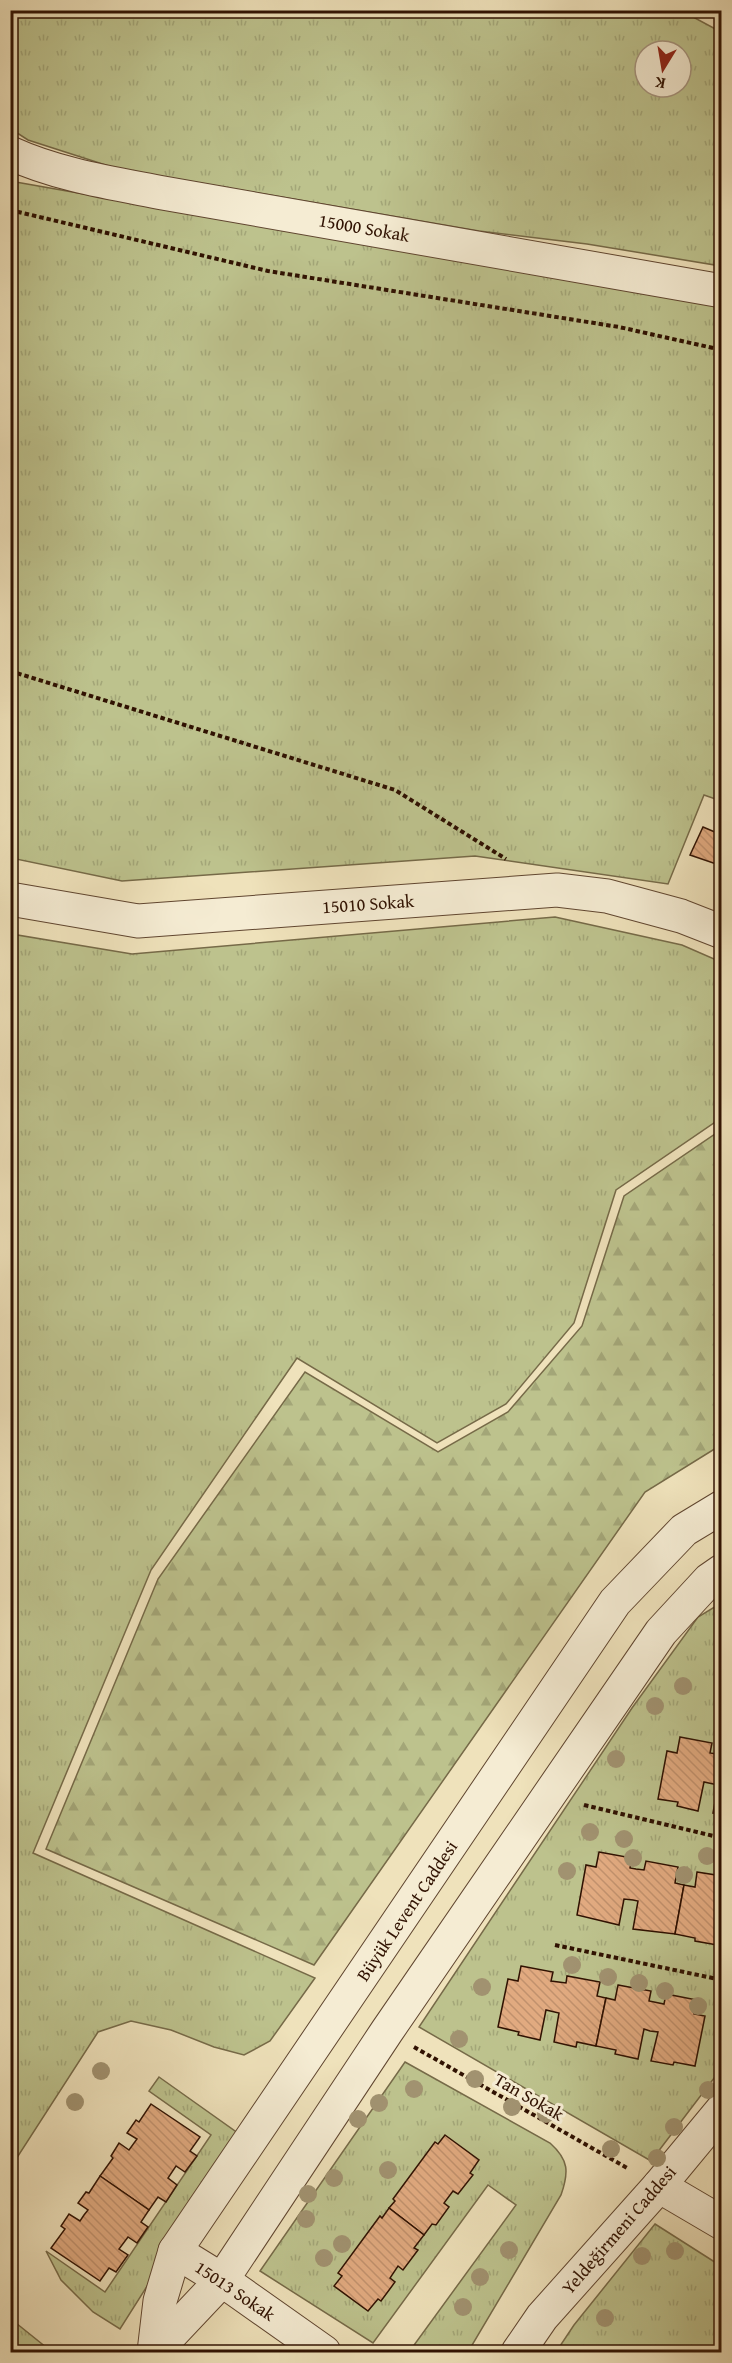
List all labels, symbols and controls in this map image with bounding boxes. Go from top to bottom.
north arrow [633,39,693,99]
text: K [652,71,667,96]
street label: 15000 Sokak [316,206,413,249]
street label: 15010 Sokak [321,887,416,920]
street label: Büyük Levent Caddesi [349,1835,464,1986]
street label: Tan Sokak [489,2066,570,2128]
street label: Yeldeğirmeni Caddesi [555,2159,682,2300]
street label: 15013 Sokak [190,2254,282,2328]

